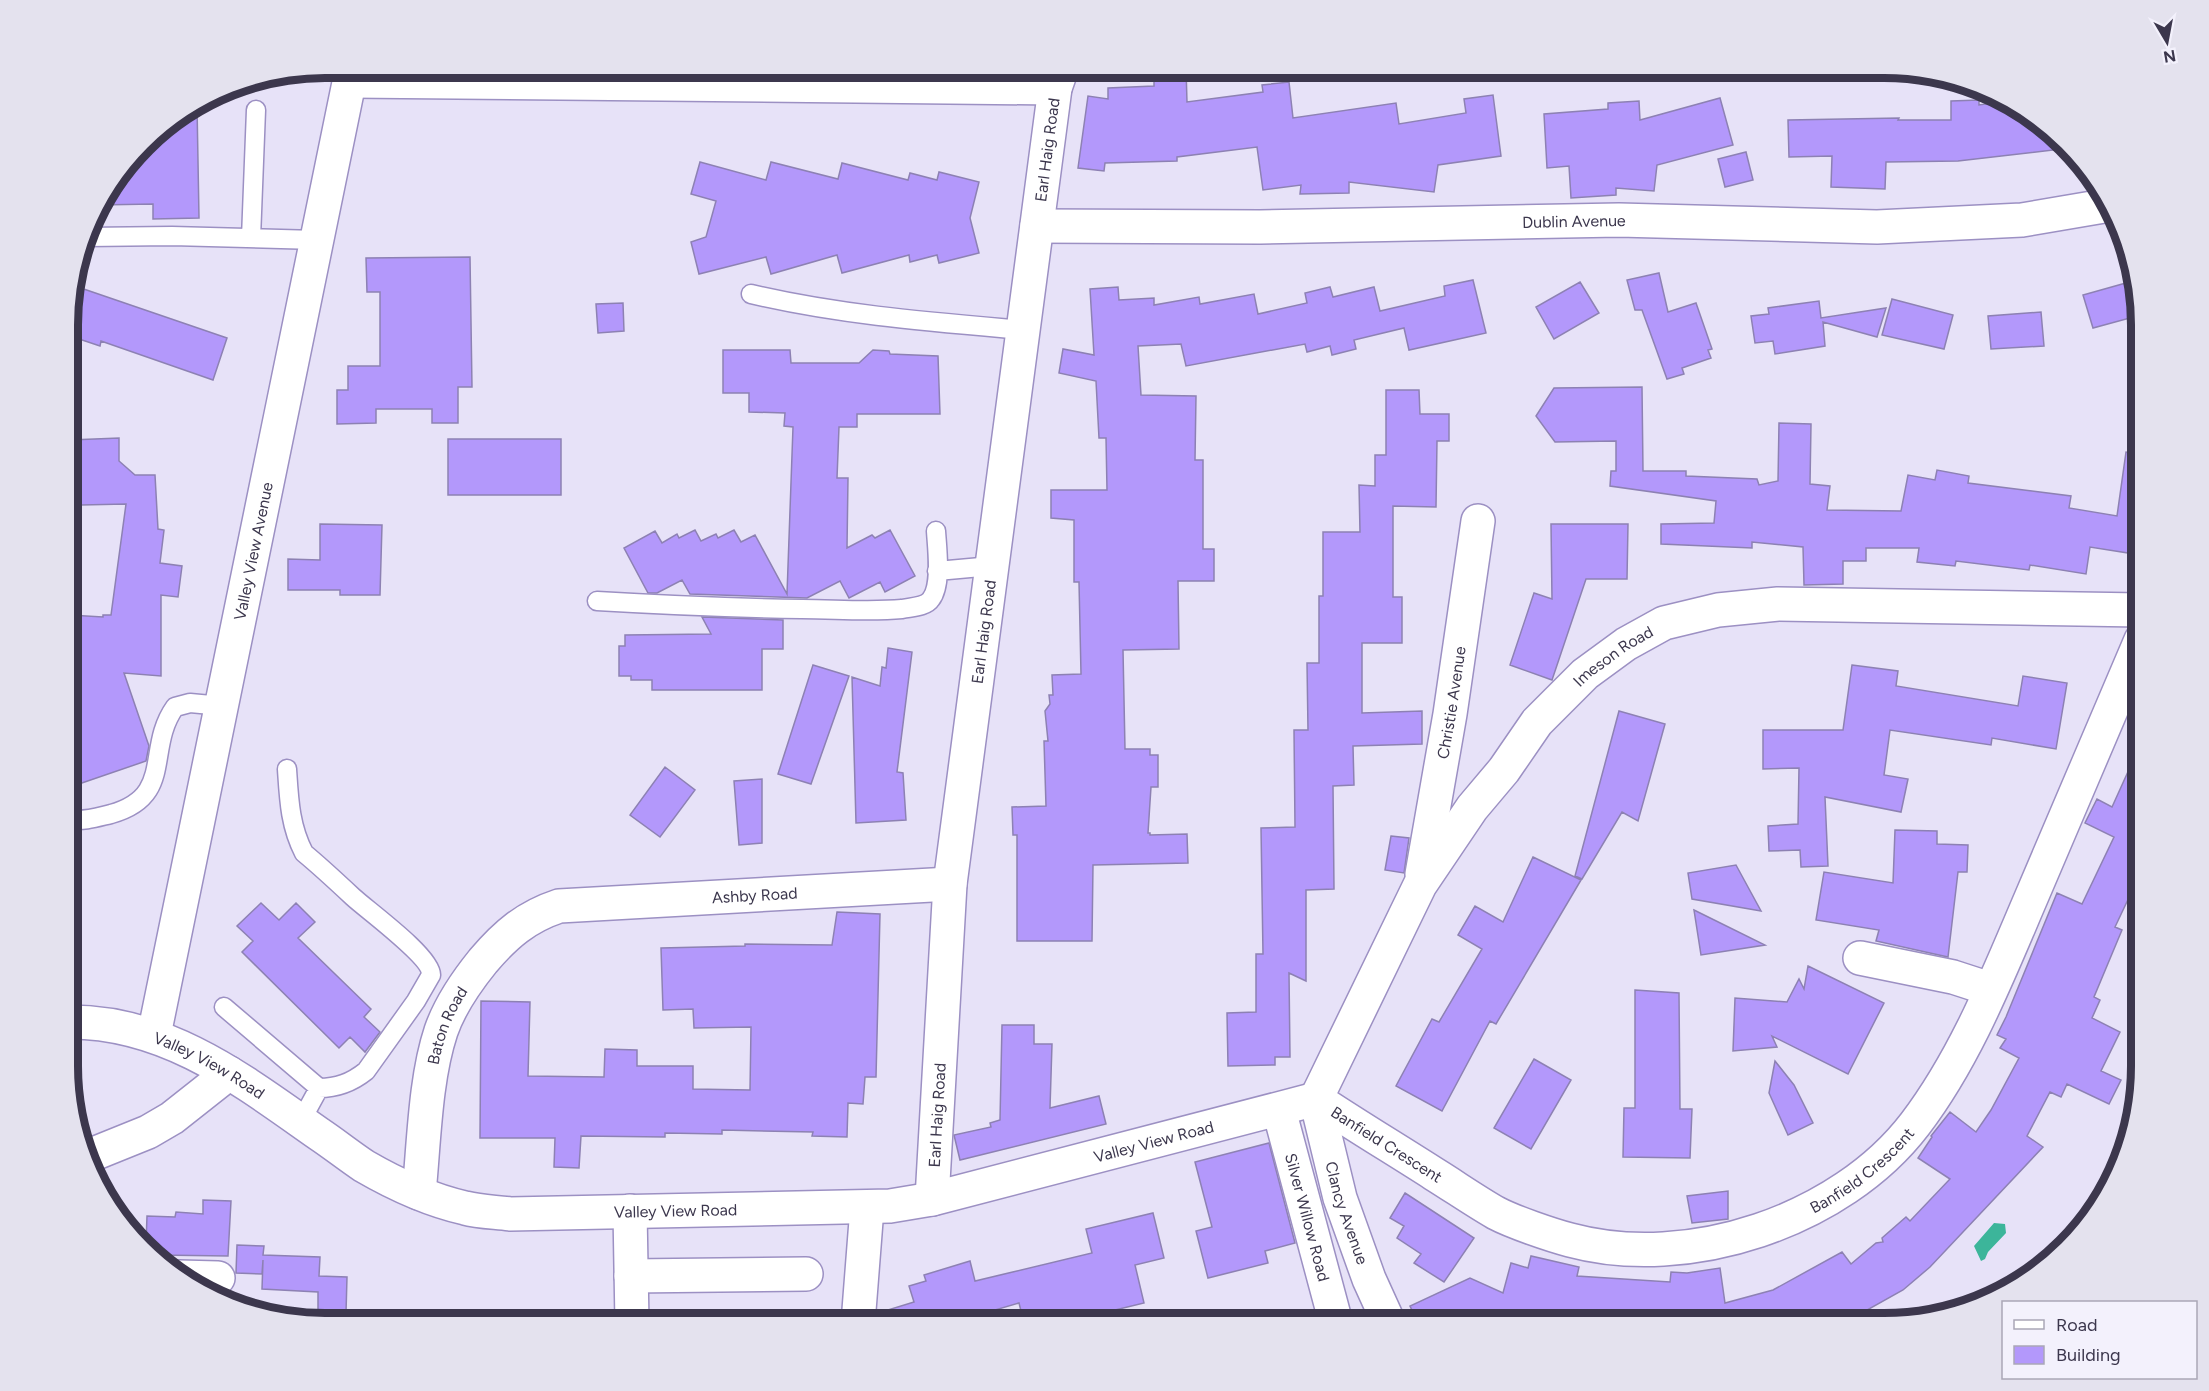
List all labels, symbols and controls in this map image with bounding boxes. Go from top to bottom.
north arrow [2137,12,2197,72]
text: N [2162,46,2177,67]
street label: Earl Haig Road [1031,97,1064,203]
street label: Dublin Avenue [1522,211,1626,232]
street label: Valley View Avenue [230,480,277,622]
street label: Earl Haig Road [968,579,1000,685]
street label: Imeson Road [1569,622,1656,690]
street label: Christie Avenue [1433,645,1470,760]
street label: Ashby Road [711,884,798,907]
street label: Baton Road [424,983,471,1066]
street label: Valley View Road [151,1028,268,1103]
street label: Earl Haig Road [925,1062,950,1168]
street label: Banfield Crescent [1327,1103,1446,1187]
street label: Valley View Road [1092,1117,1216,1167]
street label: Banfield Crescent [1807,1124,1918,1217]
street label: Silver Willow Road [1281,1151,1333,1284]
street label: Clancy Avenue [1321,1159,1372,1267]
street label: Valley View Road [614,1200,737,1222]
legend [2002,1301,2197,1379]
text: Road [2056,1314,2097,1336]
text: Building [2056,1344,2121,1366]

